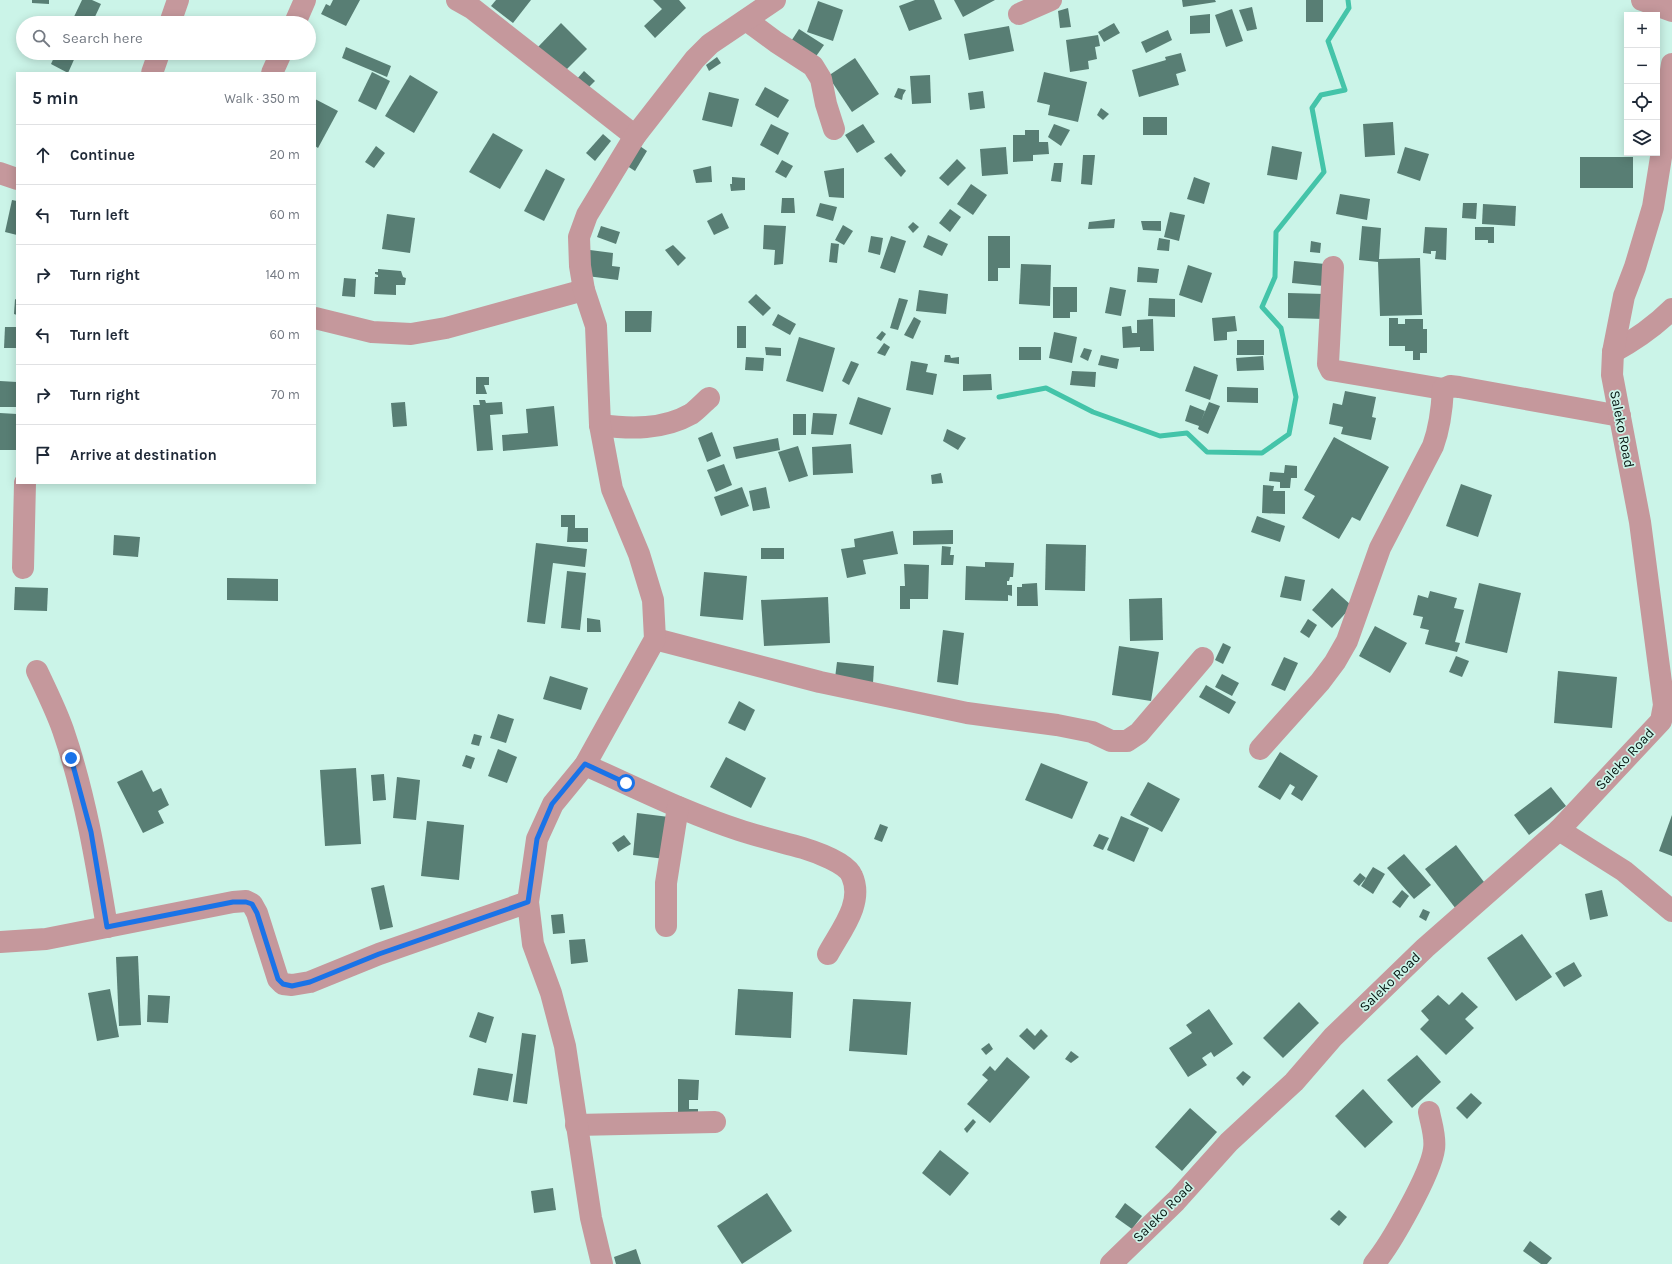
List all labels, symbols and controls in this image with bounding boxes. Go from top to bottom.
map controls [1624,12,1660,156]
button: + [1624,12,1660,48]
search box [16,16,316,60]
icon: search [30,27,52,49]
text: Search here [62,29,143,47]
button: − [1624,48,1660,84]
button: locate [1624,84,1660,120]
text: 5 min [32,88,79,108]
text: Walk · 350 m [224,91,300,106]
button: layers [1624,120,1660,156]
icon: ahead [32,144,54,166]
text: Continue [70,146,135,164]
text: 20 m [270,147,300,162]
icon: left [32,204,54,226]
text: Turn left [70,206,129,224]
text: 60 m [270,207,300,222]
icon: right [32,264,54,286]
text: Turn right [70,266,140,284]
text: 140 m [265,267,300,282]
icon: left [32,324,54,346]
text: Turn left [70,326,129,344]
text: 60 m [270,327,300,342]
icon: right [32,384,54,406]
text: Turn right [70,386,140,404]
text: 70 m [271,387,300,402]
street label: Saleko Road [1606,389,1638,469]
icon: arrive [32,444,54,466]
text: Arrive at destination [70,446,217,464]
street label: Saleko Road [1592,725,1658,793]
route end [62,749,80,767]
route start [617,774,635,792]
street label: Saleko Road [1356,949,1424,1015]
street label: Saleko Road [1129,1178,1197,1246]

